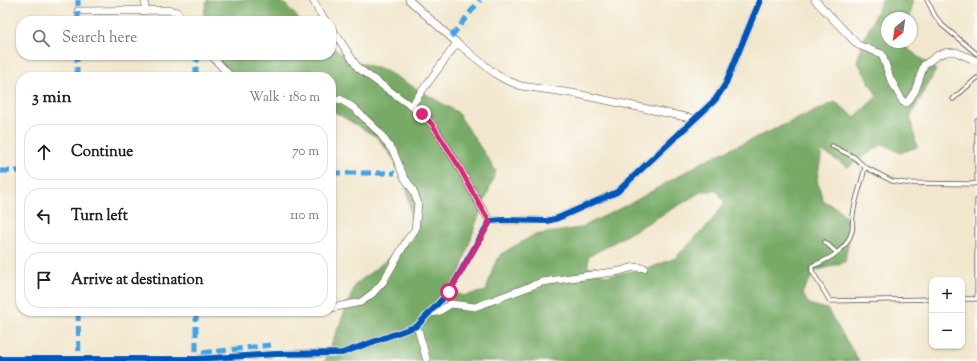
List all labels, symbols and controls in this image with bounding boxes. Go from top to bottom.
north arrow [881,12,917,48]
search box [16,16,336,60]
icon: search [30,27,52,49]
text: Search here [62,28,137,49]
text: 3 min [32,86,71,110]
text: Walk · 180 m [249,89,320,107]
route end [413,105,431,123]
icon: ahead [33,141,55,163]
text: Continue [71,142,133,163]
text: 70 m [292,143,319,161]
icon: left [33,205,55,227]
text: Turn left [71,206,128,227]
text: 110 m [290,207,319,225]
icon: arrive [33,269,55,291]
text: Arrive at destination [71,270,204,291]
map controls [929,277,965,349]
button: + [929,277,965,313]
route start [440,283,458,301]
button: − [929,313,965,349]

